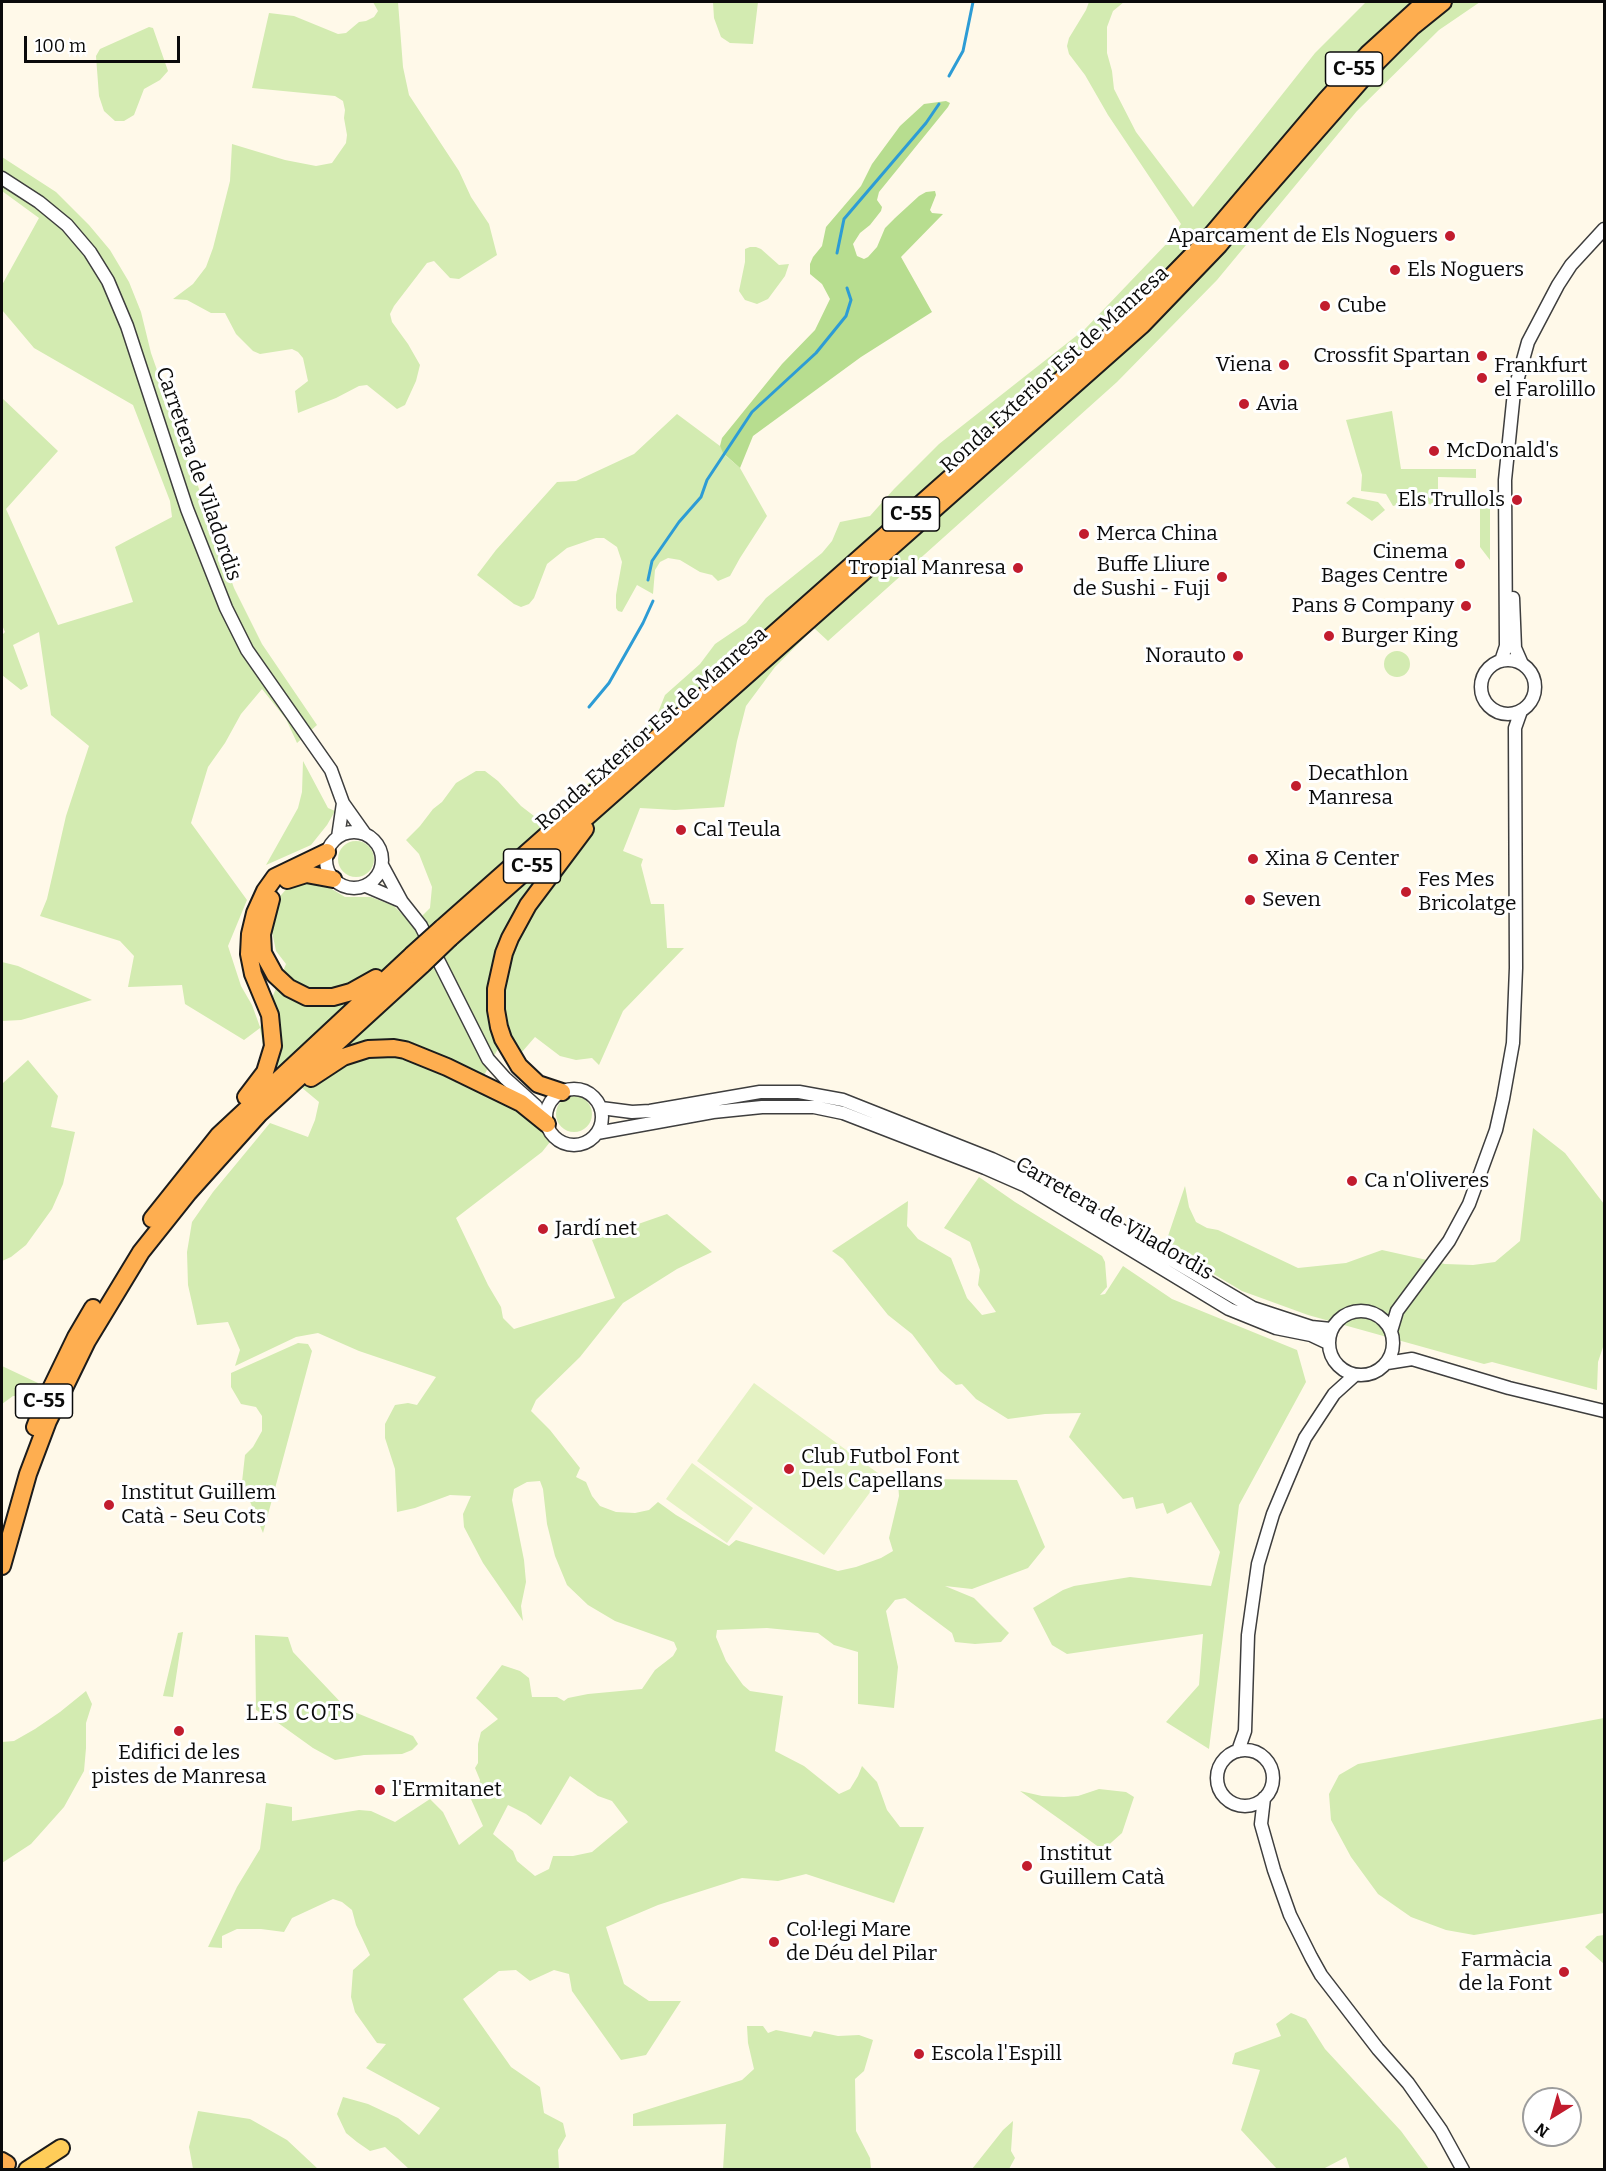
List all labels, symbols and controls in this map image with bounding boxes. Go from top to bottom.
scale bar [27,24,183,62]
text: 100 m [35,35,86,57]
road number: C-55 [1326,52,1382,86]
place label: Aparcament de Els Noguers [1167,223,1438,249]
marker: Aparcament de Els Noguers [1443,229,1457,243]
place label: Els Noguers [1407,257,1524,283]
street label: Ronda Exterior Est de Manresa [936,261,1174,479]
marker: Els Noguers [1388,263,1402,277]
place label: Cube [1337,293,1387,319]
marker: Cube [1318,299,1332,313]
place label: Crossfit Spartan [1313,343,1470,369]
marker: Crossfit Spartan [1475,349,1489,363]
place label: Viena [1216,352,1272,378]
place label: Frankfurt el Farolillo [1494,353,1596,403]
marker: Viena [1277,358,1291,372]
street label: Carretera de Viladordis [150,364,246,584]
marker: Frankfurt el Farolillo [1475,371,1489,385]
place label: Avia [1256,391,1298,417]
marker: Avia [1237,397,1251,411]
place label: McDonald's [1446,438,1559,464]
marker: McDonald's [1427,444,1441,458]
place label: Els Trullols [1397,487,1505,513]
marker: Els Trullols [1510,493,1524,507]
road number: C-55 [882,497,940,531]
place label: Merca China [1096,521,1218,547]
marker: Merca China [1077,527,1091,541]
place label: Cinema Bages Centre [1321,539,1448,589]
place label: Buffe Lliure de Sushi - Fuji [1073,552,1210,602]
place label: Tropial Manresa [848,555,1006,581]
marker: Cinema Bages Centre [1453,557,1467,571]
marker: Tropial Manresa [1011,561,1025,575]
marker: Buffe Lliure de Sushi - Fuji [1215,570,1229,584]
place label: Pans & Company [1291,593,1454,619]
marker: Pans & Company [1459,599,1473,613]
street label: Ronda Exterior Est de Manresa [531,622,773,836]
place label: Burger King [1341,623,1458,649]
marker: Burger King [1322,629,1336,643]
place label: Norauto [1145,643,1226,669]
marker: Norauto [1231,649,1245,663]
place label: Decathlon Manresa [1308,761,1408,811]
marker: Decathlon Manresa [1289,779,1303,793]
place label: Cal Teula [693,817,781,843]
marker: Cal Teula [674,823,688,837]
place label: Xina & Center [1265,846,1399,872]
road number: C-55 [504,849,560,883]
marker: Xina & Center [1246,852,1260,866]
place label: Fes Mes Bricolatge [1418,867,1516,917]
marker: Fes Mes Bricolatge [1399,885,1413,899]
place label: Seven [1262,887,1321,913]
marker: Seven [1243,893,1257,907]
street label: Carretera de Viladordis [1011,1152,1217,1286]
place label: Ca n'Oliveres [1364,1168,1489,1194]
marker: Ca n'Oliveres [1345,1174,1359,1188]
place label: Jardí net [555,1216,637,1242]
marker: Jardí net [536,1222,550,1236]
road number: C-55 [15,1384,72,1418]
place label: Club Futbol Font Dels Capellans [801,1444,960,1494]
marker: Club Futbol Font Dels Capellans [782,1462,796,1476]
place label: Institut Guillem Catà - Seu Cots [121,1480,276,1530]
marker: Institut Guillem Catà - Seu Cots [102,1498,116,1512]
district label: LES COTS [246,1701,356,1727]
marker: Edifici de les pistes de Manresa [172,1724,186,1738]
place label: Edifici de les pistes de Manresa [92,1740,266,1790]
place label: l'Ermitanet [392,1777,502,1803]
marker: l'Ermitanet [373,1783,387,1797]
place label: Institut Guillem Catà [1039,1841,1165,1891]
marker: Institut Guillem Catà [1020,1859,1034,1873]
place label: Col·legi Mare de Déu del Pilar [786,1917,937,1967]
marker: Col·legi Mare de Déu del Pilar [767,1935,781,1949]
place label: Farmàcia de la Font [1459,1947,1552,1997]
marker: Farmàcia de la Font [1557,1965,1571,1979]
place label: Escola l'Espill [931,2041,1062,2067]
marker: Escola l'Espill [912,2047,926,2061]
north arrow [1522,2087,1582,2147]
text: N [1531,2119,1553,2141]

